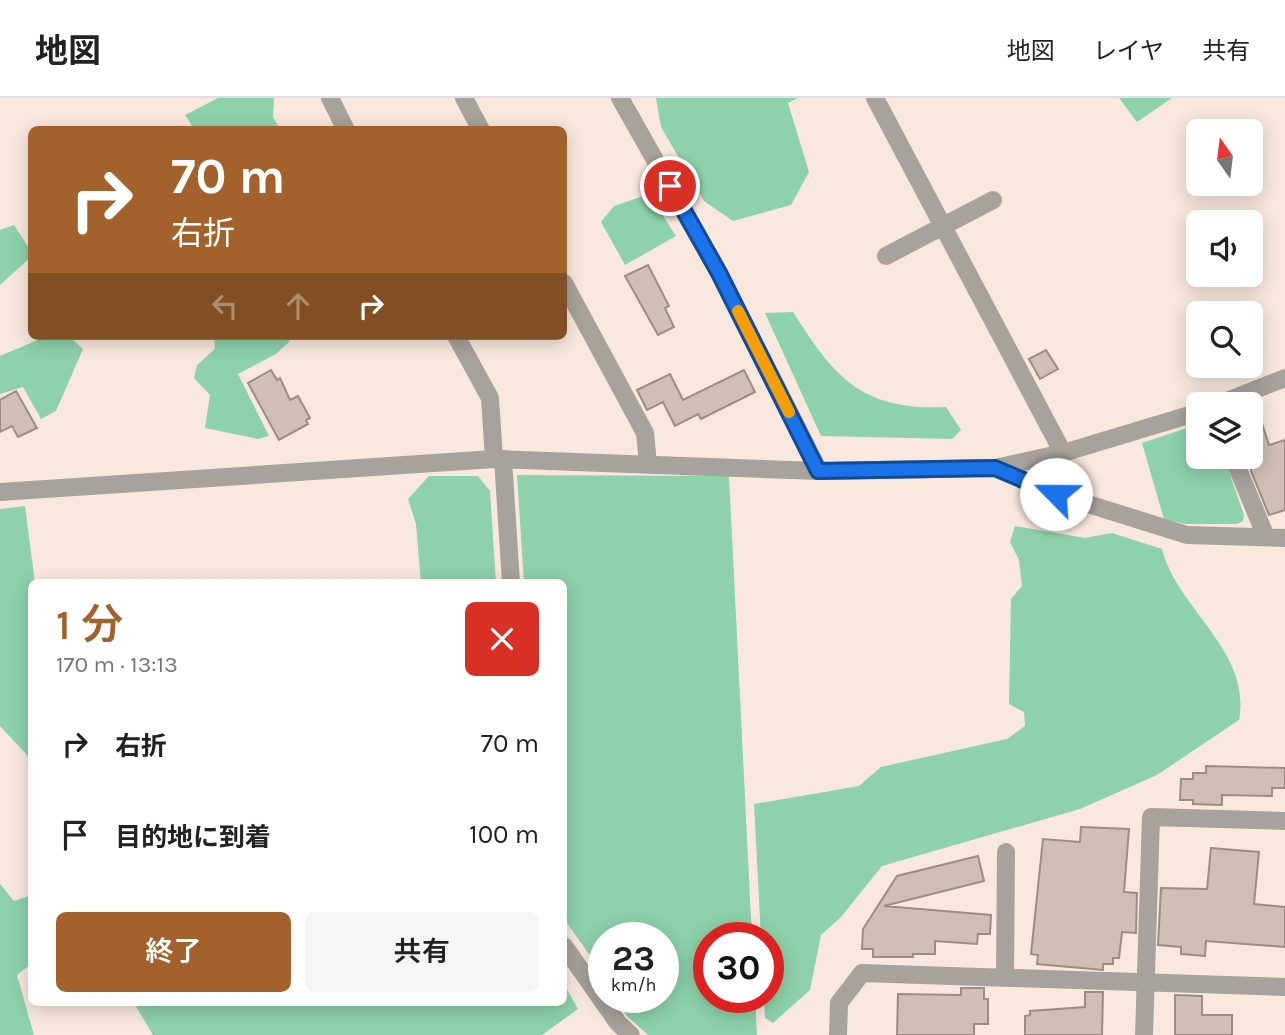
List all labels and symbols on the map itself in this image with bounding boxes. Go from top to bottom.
north arrow [1186,119,1264,196]
pin [640,156,700,216]
position arrow [1019,457,1093,531]
speed limit sign: 30 [693,922,784,1013]

